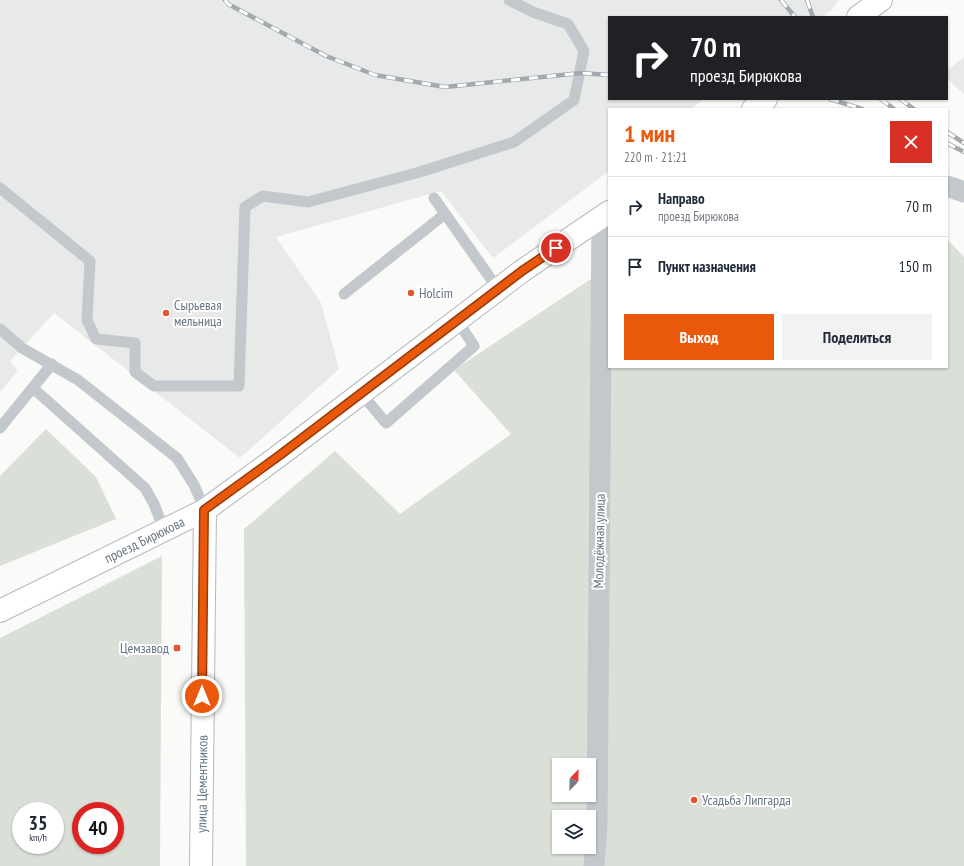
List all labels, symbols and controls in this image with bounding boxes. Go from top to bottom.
text: 70 m [690,28,741,65]
icon: right [624,32,676,84]
text: проезд Бирюкова [690,64,802,87]
text: 1 мин [624,118,675,149]
button: close [890,121,932,163]
text: 220 m · 21:21 [624,149,687,166]
text: Направо [658,189,705,208]
icon: right [624,196,646,218]
text: 70 m [906,197,932,216]
text: проезд Бирюкова [658,208,739,225]
pin [539,231,573,265]
icon: arrive [545,237,567,259]
icon: arrive [624,256,646,278]
text: Пункт назначения [658,257,756,276]
text: 150 m [899,257,932,276]
place label: Holcim [419,284,453,302]
marker: Holcim [406,288,416,298]
place label: Сырьевая мельница [174,296,222,330]
marker: Сырьевая мельница [161,308,171,318]
button: Выход [624,314,774,360]
button: Поделиться [782,314,932,360]
street label: Молодёжная улица [589,493,609,589]
street label: проезд Бирюкова [101,512,188,567]
place label: Цемзавод [120,639,169,657]
marker: Цемзавод [172,643,182,653]
position arrow [181,675,223,717]
street label: улица Цементников [192,735,211,833]
north arrow [552,758,596,802]
map controls [552,758,596,854]
place label: Усадьба Липгарда [702,791,791,809]
marker: Усадьба Липгарда [689,795,699,805]
speed limit sign: 40 [72,802,124,854]
text: 35 [28,810,48,836]
button: layers [552,810,596,854]
text: km/h [29,831,47,844]

